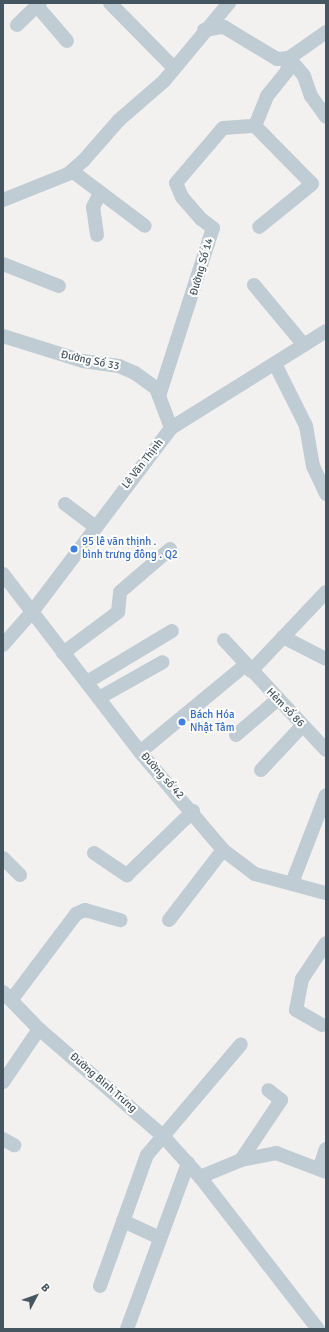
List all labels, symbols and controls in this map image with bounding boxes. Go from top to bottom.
street label: Đường Số 14 [187,237,217,297]
street label: Đường Số 33 [60,348,120,374]
street label: Lê Văn Thịnh [119,436,167,492]
place label: 95 lê văn thịnh . bình trưng đông . Q2 [82,536,178,562]
marker: 95 lê văn thịnh . bình trưng đông . Q2 [69,544,79,554]
street label: Hẻm số 86 [263,686,307,730]
place label: Bách Hóa Nhật Tâm [190,709,235,735]
marker: Bách Hóa Nhật Tâm [177,717,187,727]
street label: Đường số 42 [138,750,186,802]
street label: Đường Bình Trưng [67,1050,139,1116]
north arrow [16,1276,56,1316]
text: B [38,1281,53,1295]

